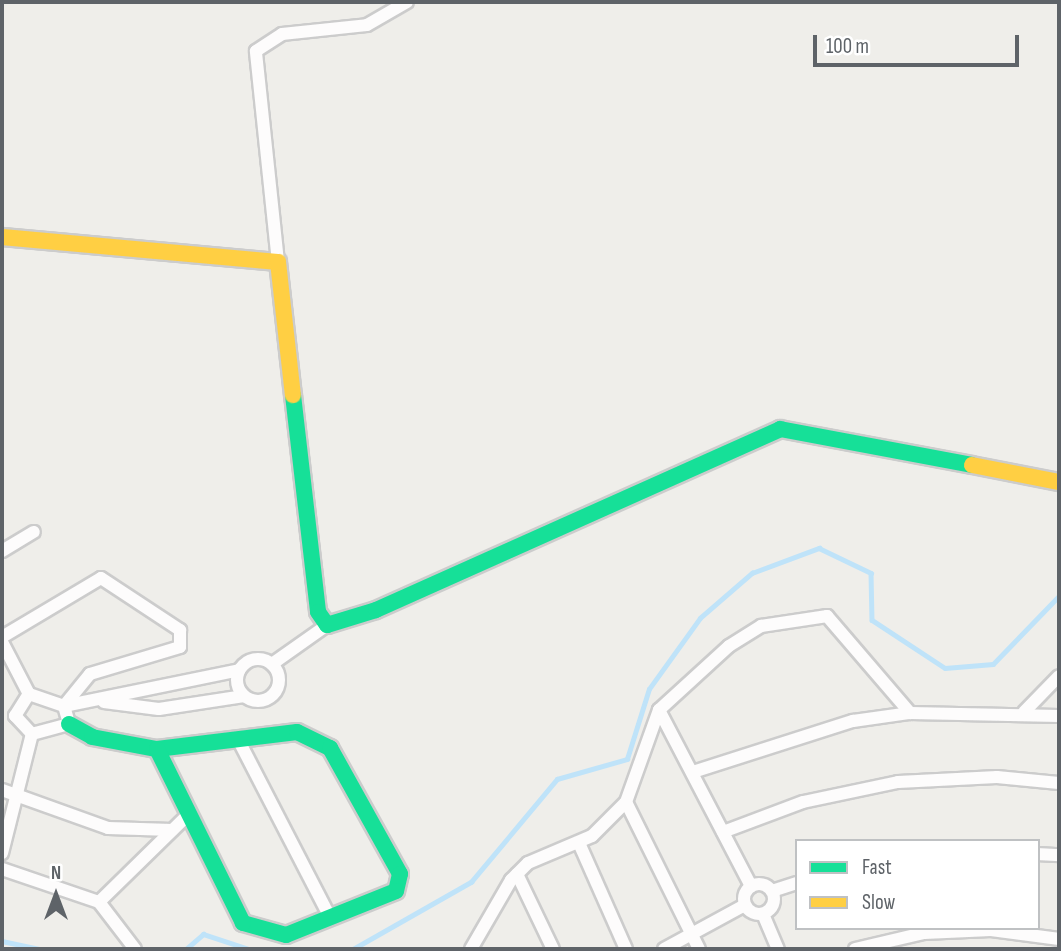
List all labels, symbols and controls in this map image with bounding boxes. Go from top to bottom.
scale bar [816,21,1023,65]
text: 100 m [826,34,869,59]
legend [795,839,1040,930]
text: Fast [862,855,892,880]
north arrow [21,860,91,930]
text: N [51,862,61,885]
text: Slow [862,890,895,915]

